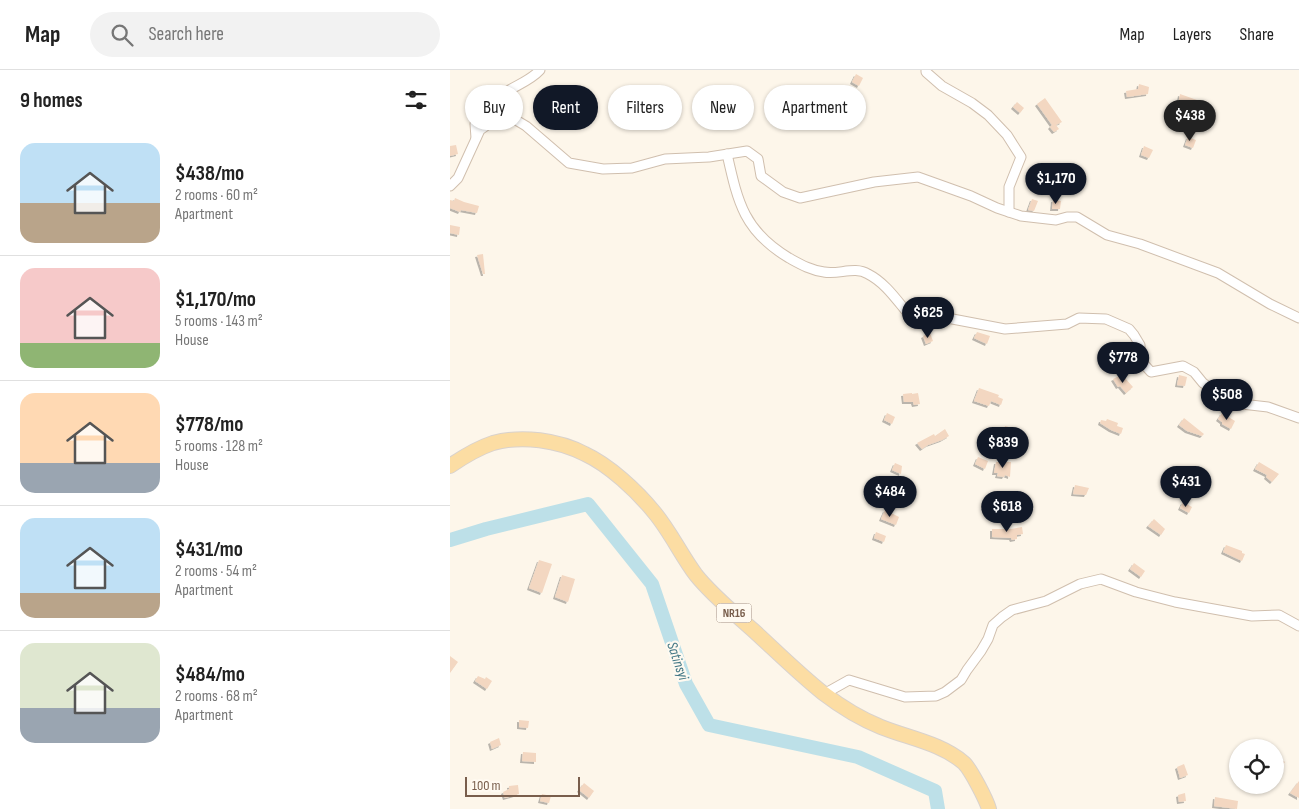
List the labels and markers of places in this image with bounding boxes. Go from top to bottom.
pin: $438 [1160,100,1220,142]
pin: $1,170 [1015,162,1097,205]
pin: $625 [898,296,958,339]
pin: $778 [1093,342,1153,384]
pin: $508 [1197,378,1257,421]
pin: $839 [973,426,1033,469]
pin: $431 [1156,466,1216,508]
pin: $484 [860,476,920,518]
pin: $618 [977,490,1037,533]

